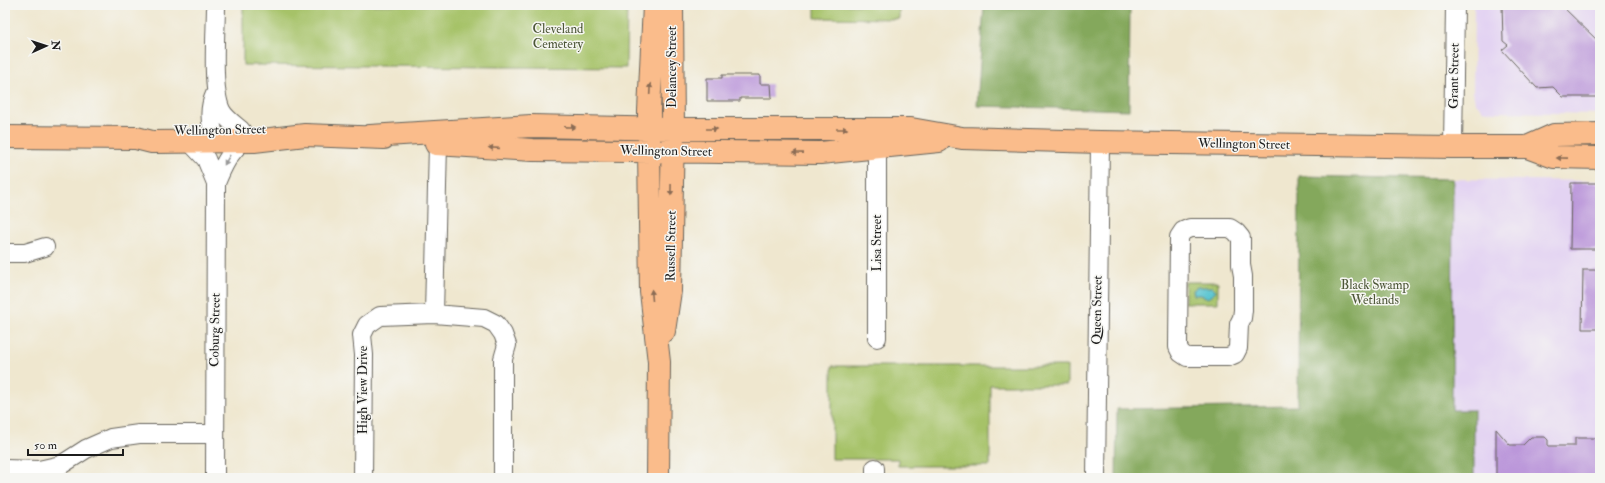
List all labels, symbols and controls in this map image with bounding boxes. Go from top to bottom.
park label: Cleveland Cemetery [533,21,584,53]
north arrow [26,26,66,66]
street label: Delancey Street [664,26,681,108]
text: N [49,39,62,52]
street label: Grant Street [1445,43,1463,109]
one-way arrow [647,82,653,95]
street label: Wellington Street [173,121,266,139]
one-way arrow [564,124,577,130]
one-way arrow [706,126,719,132]
one-way arrow [836,126,849,132]
street label: Wellington Street [1197,135,1290,153]
street label: Wellington Street [619,142,712,160]
one-way arrow [488,144,500,151]
one-way arrow [791,150,804,156]
one-way arrow [223,154,230,166]
one-way arrow [1556,154,1568,161]
one-way arrow [668,184,675,196]
street label: Russell Street [662,210,680,282]
street label: Lisa Street [869,215,885,271]
street label: Queen Street [1088,275,1106,345]
park label: Black Swamp Wetlands [1341,277,1410,308]
one-way arrow [648,289,655,301]
street label: Coburg Street [206,293,224,367]
street label: High View Drive [355,345,371,434]
scale bar [28,431,123,457]
text: 50 m [34,438,58,453]

